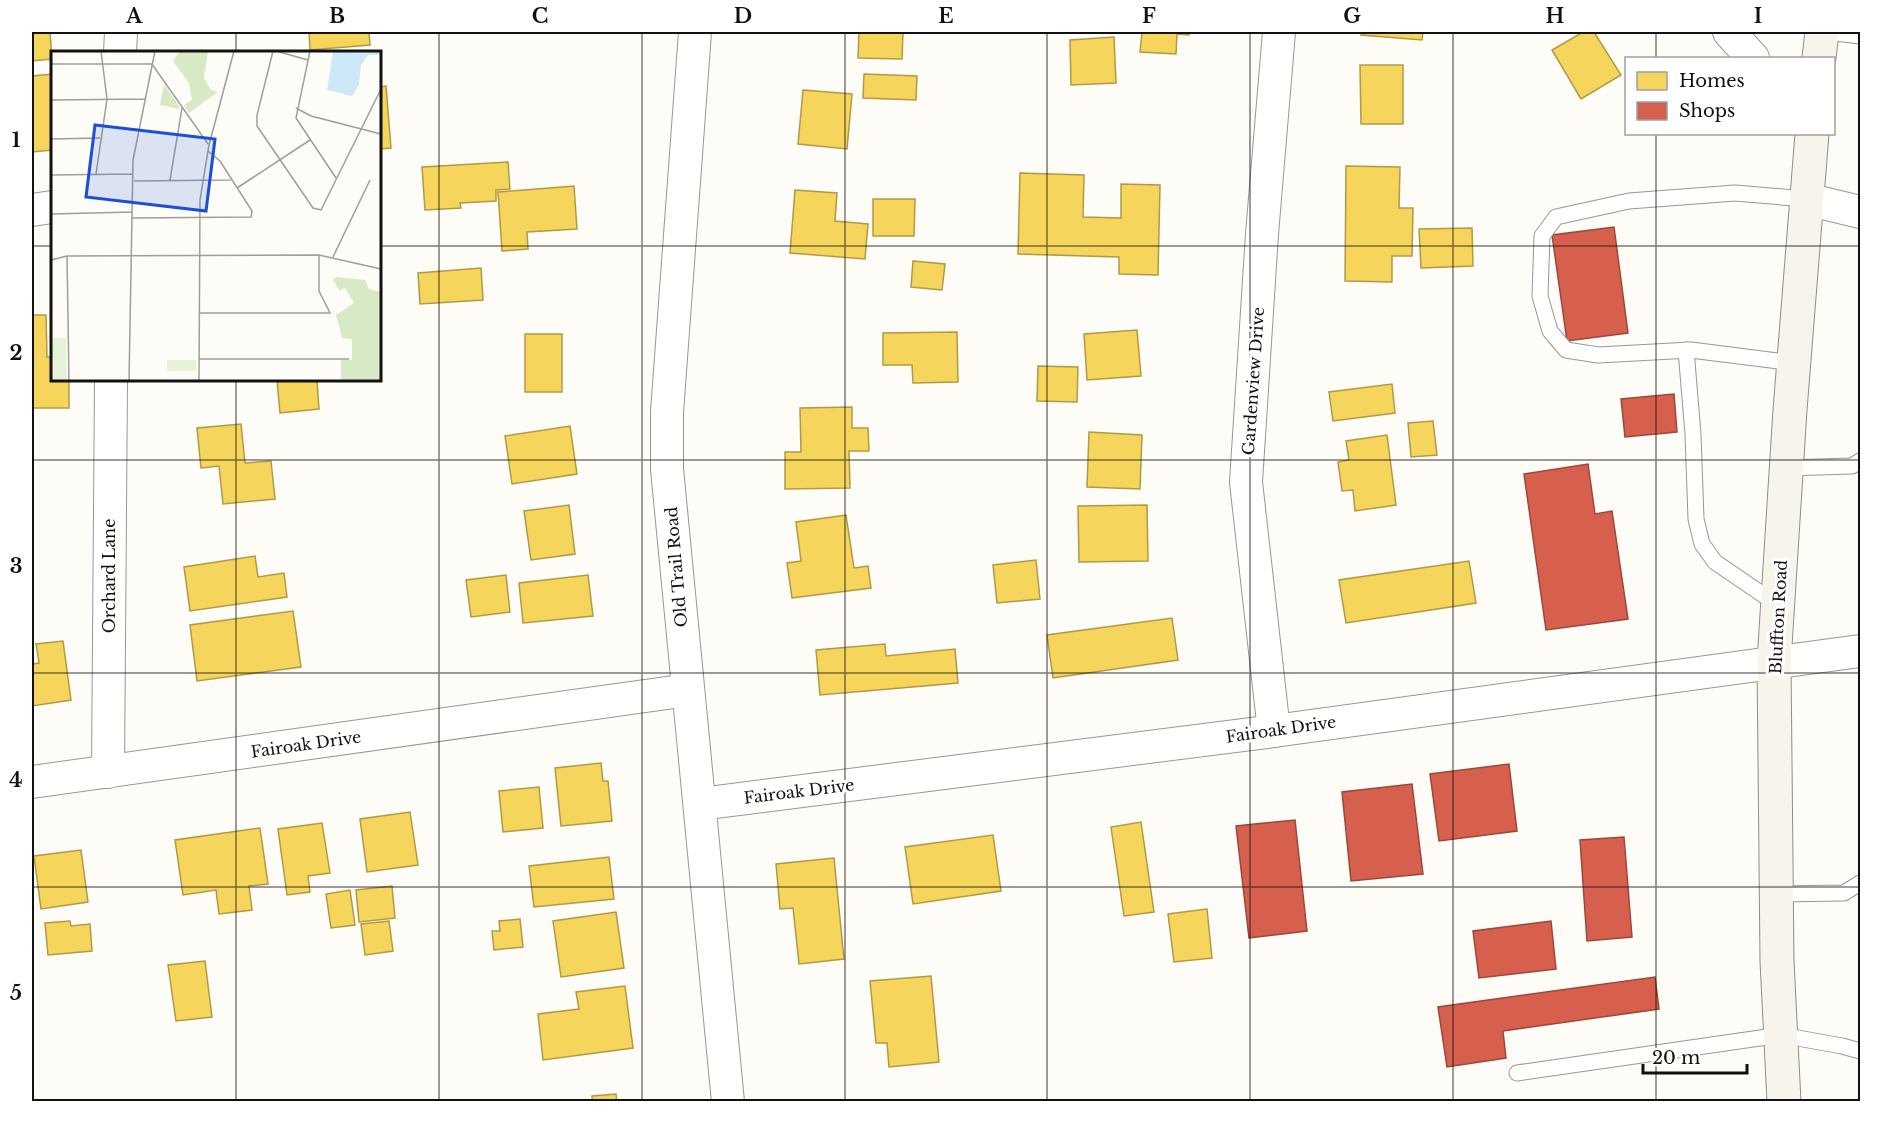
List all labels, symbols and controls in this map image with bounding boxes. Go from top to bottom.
text: A [125,4,143,28]
text: B [329,4,345,28]
text: C [532,4,548,28]
text: D [734,4,752,28]
text: E [938,4,954,28]
text: F [1142,4,1156,28]
text: G [1343,4,1361,28]
text: H [1546,4,1565,28]
text: I [1754,4,1762,28]
inset map [51,51,381,381]
legend [1625,57,1835,135]
text: Homes [1679,70,1745,92]
text: Shops [1679,100,1735,122]
text: 1 [12,128,21,152]
street label: Gardenview Drive [1238,306,1268,456]
text: 2 [9,341,23,365]
street label: Old Trail Road [661,506,691,628]
street label: Orchard Lane [99,519,119,633]
text: 3 [10,554,22,578]
street label: Bluffton Road [1765,559,1791,675]
street label: Fairoak Drive [1225,711,1337,747]
street label: Fairoak Drive [250,726,362,762]
text: 4 [9,768,23,792]
street label: Fairoak Drive [743,774,855,808]
text: 5 [10,981,22,1005]
scale bar [1643,1037,1746,1075]
text: 20 m [1652,1047,1700,1069]

